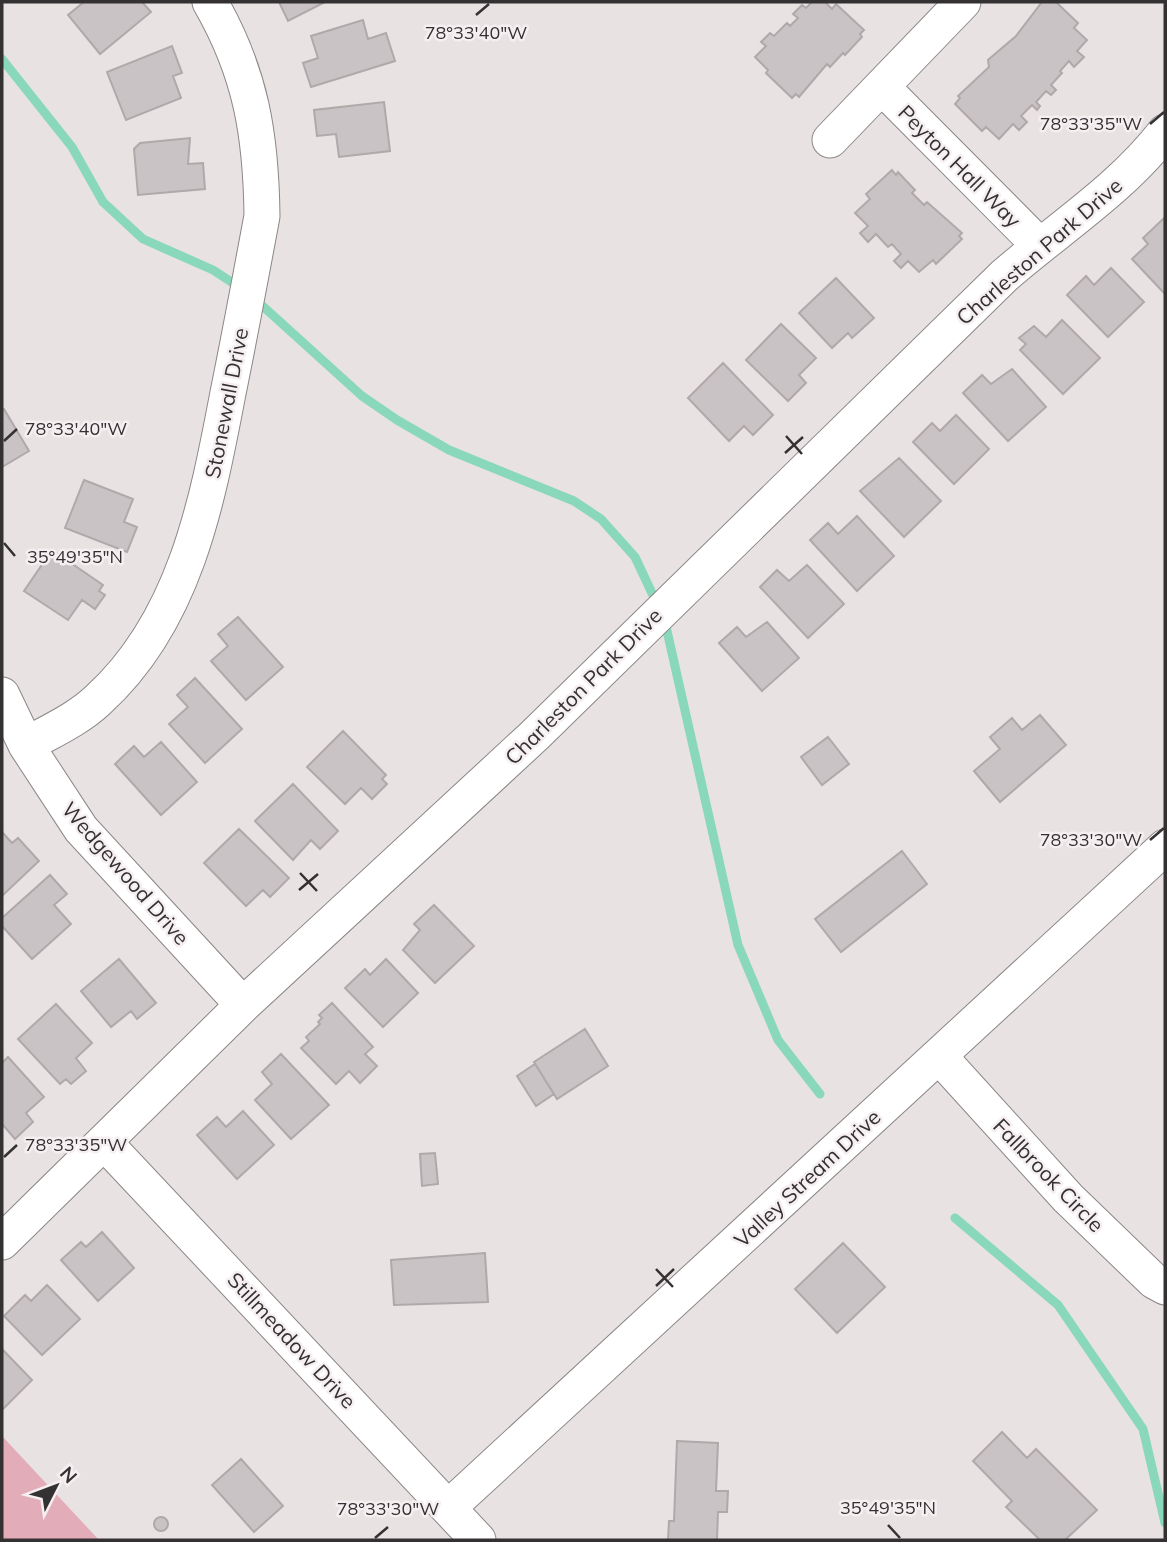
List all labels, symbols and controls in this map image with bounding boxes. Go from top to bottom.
text: 78°33'40"W [425,21,527,44]
street label: Peyton Hall Way [893,99,1027,233]
text: 78°33'35"W [1040,112,1142,135]
street label: Charleston Park Drive [951,172,1127,330]
street label: Stonewall Drive [199,326,253,480]
text: 78°33'40"W [25,417,127,440]
text: 35°49'35"N [27,545,123,568]
street label: Charleston Park Drive [499,602,667,770]
street label: Wedgewood Drive [57,796,195,950]
text: 78°33'30"W [1040,828,1142,851]
street label: Valley Stream Drive [728,1104,886,1252]
street label: Fallbrook Circle [988,1113,1110,1237]
text: 78°33'35"W [25,1133,127,1156]
street label: Stillmeadow Drive [222,1267,362,1413]
north arrow [21,1451,91,1521]
text: N [55,1461,82,1488]
text: 35°49'35"N [840,1496,936,1519]
text: 78°33'30"W [337,1497,439,1520]

